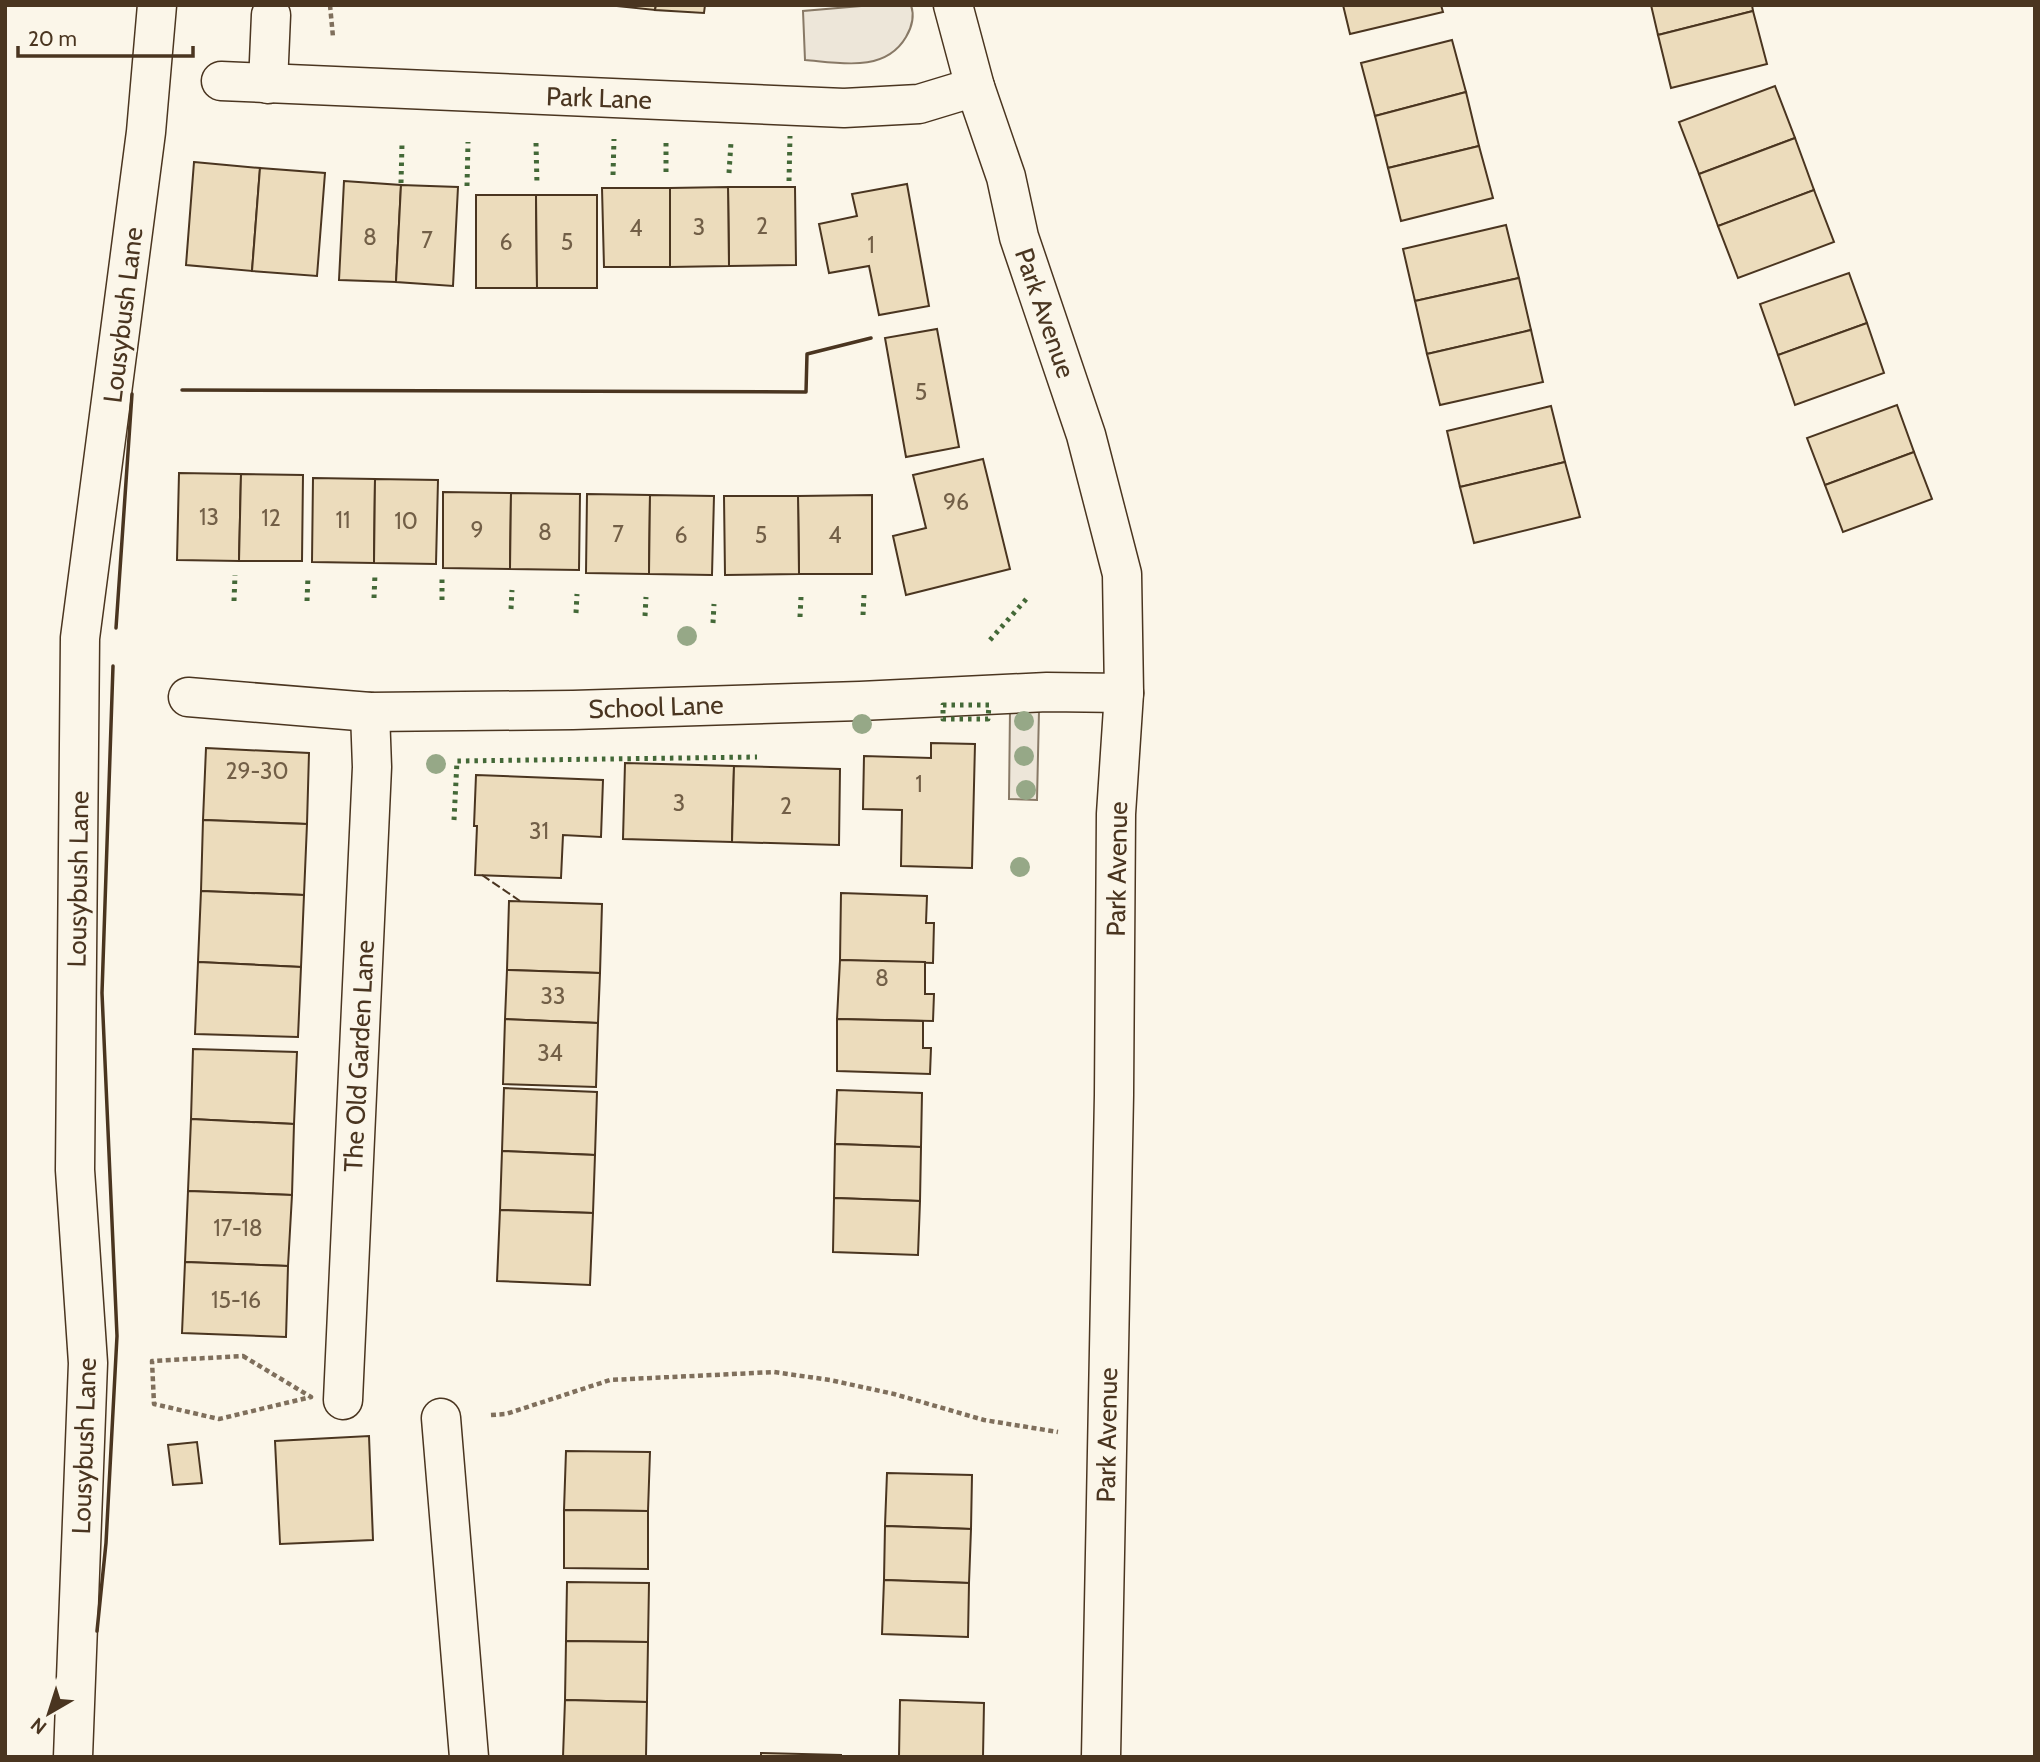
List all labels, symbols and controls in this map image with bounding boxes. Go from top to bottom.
scale bar [18,14,192,58]
text: 20 m [28,26,77,51]
street label: Park Lane [545,80,653,116]
house number: 2 [756,212,768,240]
house number: 3 [693,213,705,241]
house number: 4 [629,214,643,242]
house number: 8 [363,223,377,251]
street label: Lousybush Lane [96,225,150,405]
house number: 7 [421,226,433,254]
house number: 6 [499,228,513,256]
house number: 5 [561,228,573,256]
house number: 1 [867,231,875,259]
street label: Park Avenue [1008,244,1082,382]
house number: 5 [915,378,927,406]
house number: 96 [943,488,969,516]
house number: 13 [199,503,219,531]
house number: 12 [261,504,281,532]
house number: 11 [336,506,351,534]
house number: 10 [394,507,418,535]
house number: 9 [470,516,484,544]
house number: 8 [538,518,552,546]
house number: 7 [612,520,624,548]
house number: 6 [674,521,688,549]
house number: 5 [755,521,767,549]
house number: 4 [828,521,842,549]
street label: School Lane [588,689,724,725]
house number: 29-30 [225,757,289,785]
house number: 1 [915,770,923,798]
house number: 3 [673,789,685,817]
street label: Lousybush Lane [60,790,96,968]
house number: 2 [780,792,792,820]
street label: Park Avenue [1100,801,1134,937]
house number: 31 [529,817,549,845]
street label: The Old Garden Lane [337,939,381,1173]
house number: 8 [875,964,889,992]
house number: 33 [541,982,565,1010]
house number: 34 [537,1039,563,1067]
house number: 17-18 [213,1214,263,1242]
house number: 15-16 [211,1286,261,1314]
street label: Lousybush Lane [65,1357,103,1535]
street label: Park Avenue [1090,1367,1124,1503]
north arrow [14,1678,84,1748]
text: N [26,1713,51,1739]

